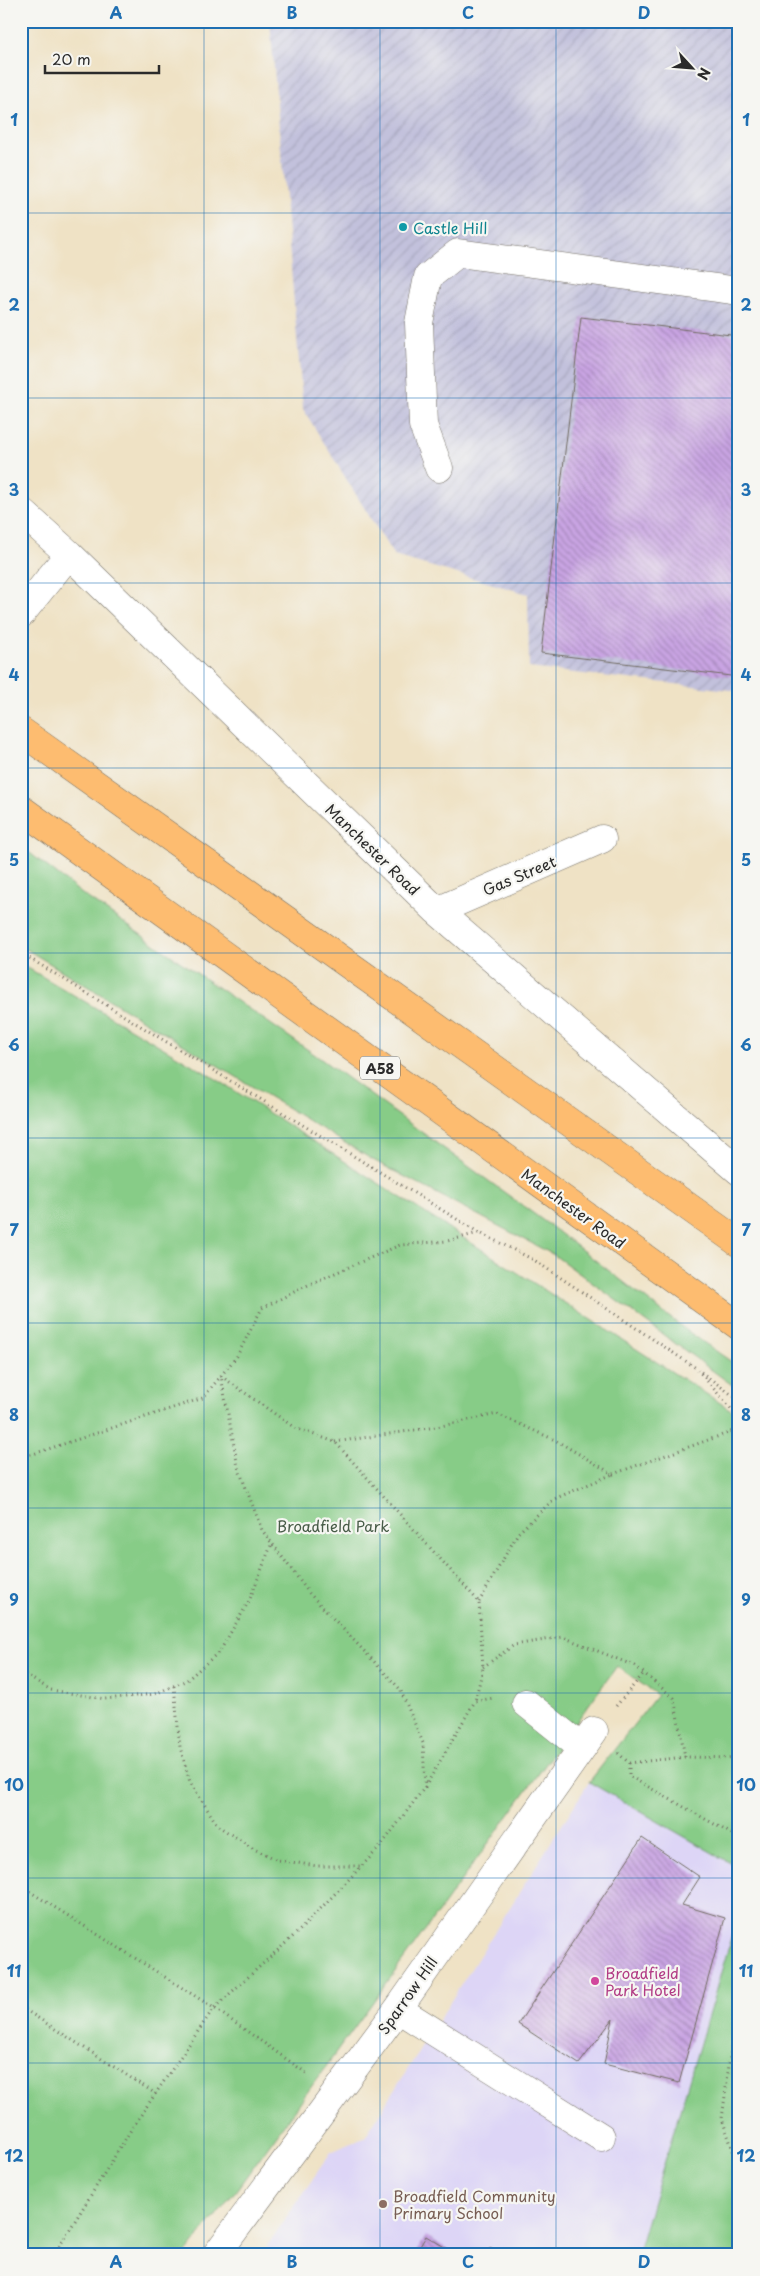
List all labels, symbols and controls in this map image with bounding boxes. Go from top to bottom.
text: A [110,0,123,24]
text: B [287,0,298,24]
text: C [462,0,474,24]
text: D [638,0,650,24]
scale bar [45,42,159,74]
north arrow [668,42,718,92]
text: 20 m [52,47,91,70]
text: N [692,64,716,84]
text: 1 [10,107,18,131]
text: 1 [742,107,750,131]
place label: Castle Hill [413,216,487,239]
marker: Castle Hill [397,221,409,233]
text: 2 [8,292,20,316]
text: 2 [740,292,752,316]
text: 3 [9,477,19,501]
text: 3 [741,477,751,501]
text: 4 [9,662,20,686]
text: 4 [741,662,752,686]
street label: Manchester Road [320,798,426,900]
text: 5 [9,847,19,871]
text: 5 [741,847,751,871]
street label: Gas Street [479,849,559,901]
text: 6 [8,1032,20,1056]
text: 6 [740,1032,752,1056]
road number: A58 [360,1056,400,1080]
street label: Manchester Road [517,1162,631,1254]
text: 7 [9,1217,19,1241]
text: 7 [741,1217,751,1241]
text: 8 [9,1402,19,1426]
text: 8 [741,1402,751,1426]
park label: Broadfield Park [277,1514,389,1537]
text: 9 [9,1587,19,1611]
text: 9 [741,1587,751,1611]
text: 10 [4,1772,24,1796]
text: 10 [736,1772,756,1796]
street label: Sparrow Hill [372,1951,442,2039]
text: 11 [7,1958,21,1982]
text: 11 [739,1958,753,1982]
place label: Broadfield Park Hotel [605,1961,681,2001]
marker: Broadfield Park Hotel [589,1975,601,1987]
text: 12 [5,2143,23,2167]
text: 12 [737,2143,755,2167]
place label: Broadfield Community Primary School [393,2184,556,2224]
marker: Broadfield Community Primary School [377,2198,389,2210]
text: A [110,2249,123,2273]
text: B [287,2249,298,2273]
text: C [462,2249,474,2273]
text: D [638,2249,650,2273]

